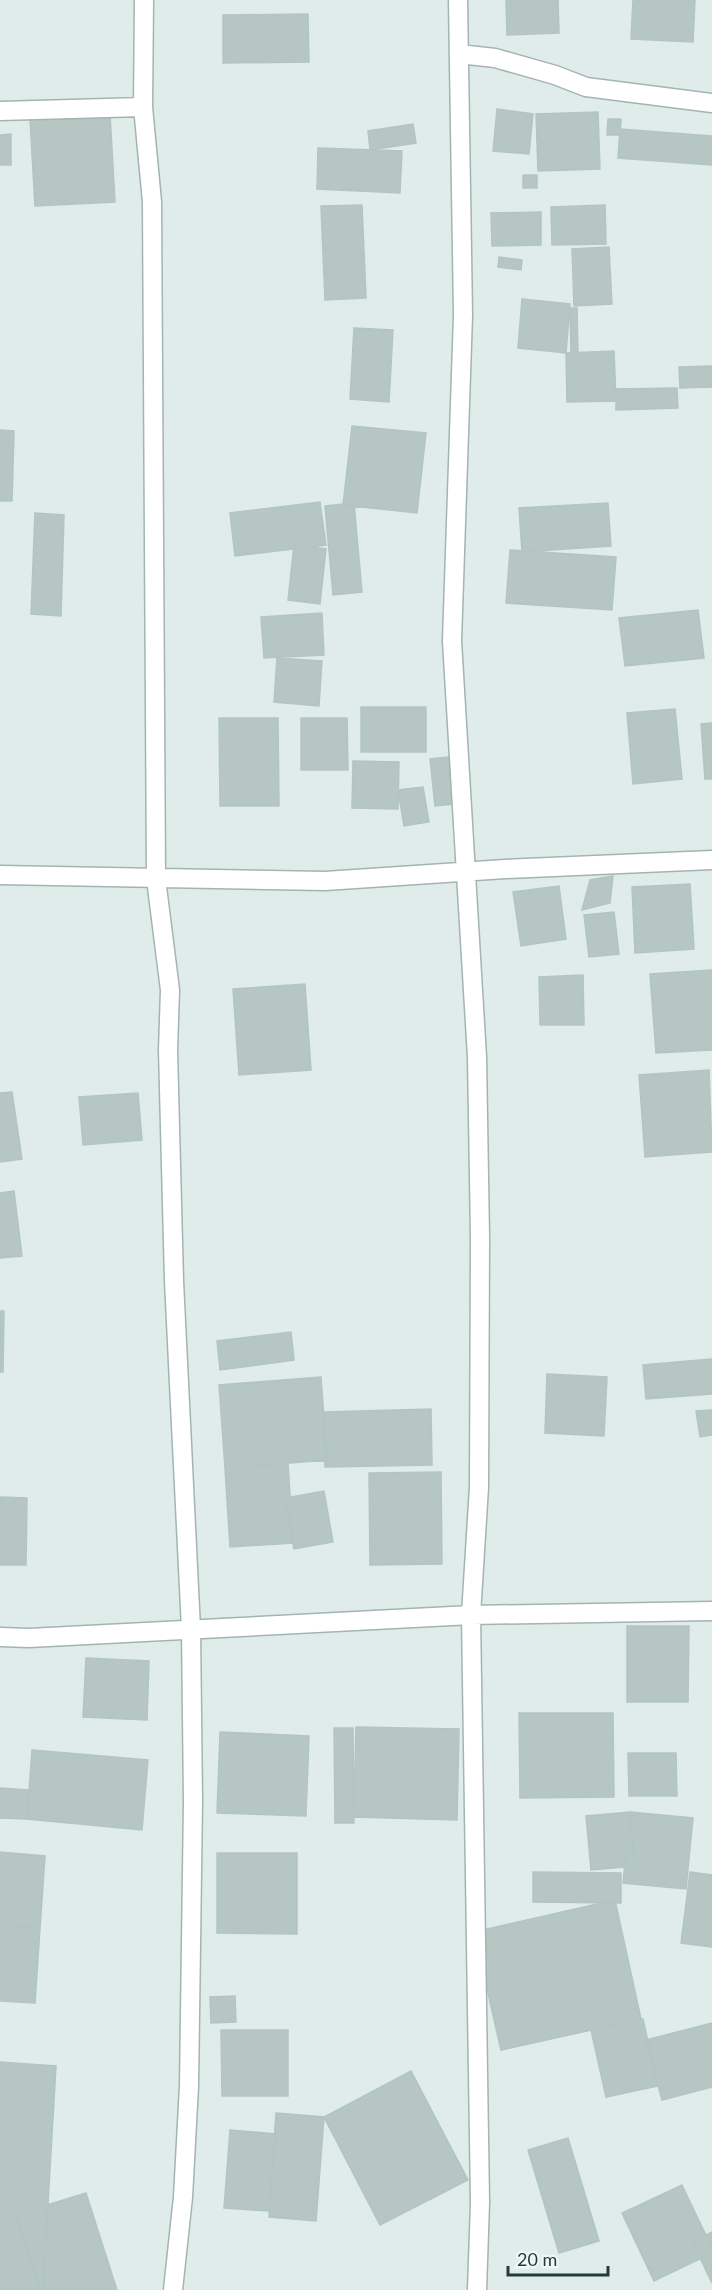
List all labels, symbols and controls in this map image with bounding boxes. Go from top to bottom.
scale bar [508,2239,608,2277]
text: 20 m [517,2248,557,2270]

